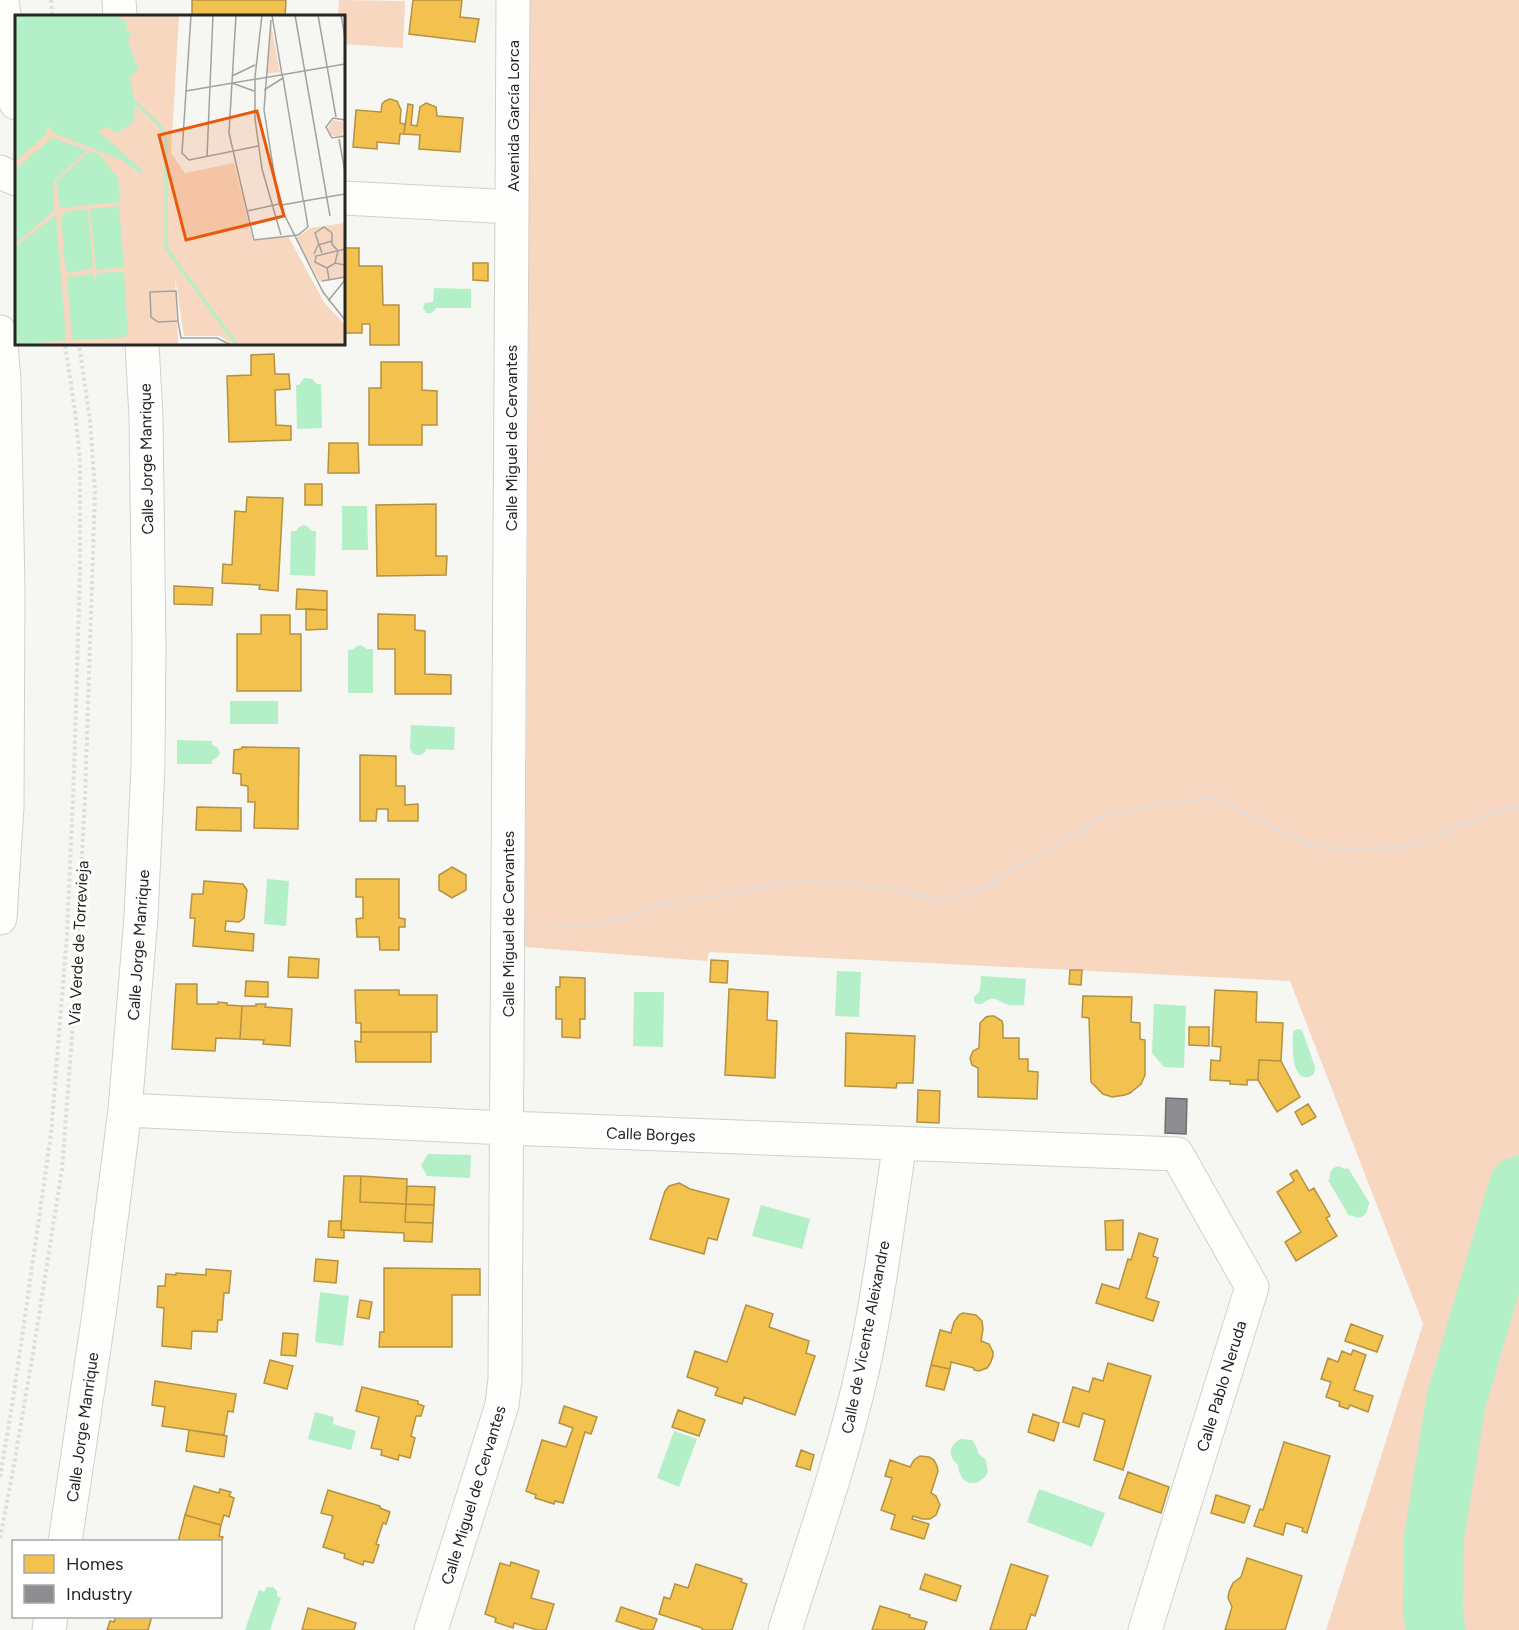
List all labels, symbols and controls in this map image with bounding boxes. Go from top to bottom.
inset map [15,15,345,345]
street label: Avenida García Lorca [504,40,523,192]
street label: Calle Miguel de Cervantes [502,345,521,531]
street label: Calle Jorge Manrique [136,383,157,535]
street label: Calle Miguel de Cervantes [499,831,518,1017]
street label: Vía Verde de Torrevieja [65,860,92,1026]
street label: Calle Jorge Manrique [124,869,153,1021]
street label: Calle Borges [606,1123,696,1146]
street label: Calle de Vicente Aleixandre [837,1239,894,1435]
street label: Calle Pablo Neruda [1193,1318,1250,1454]
street label: Calle Jorge Manrique [63,1351,102,1503]
street label: Calle Miguel de Cervantes [437,1403,510,1587]
legend [12,1540,222,1618]
text: Homes [66,1553,124,1575]
text: Industry [66,1583,133,1605]

